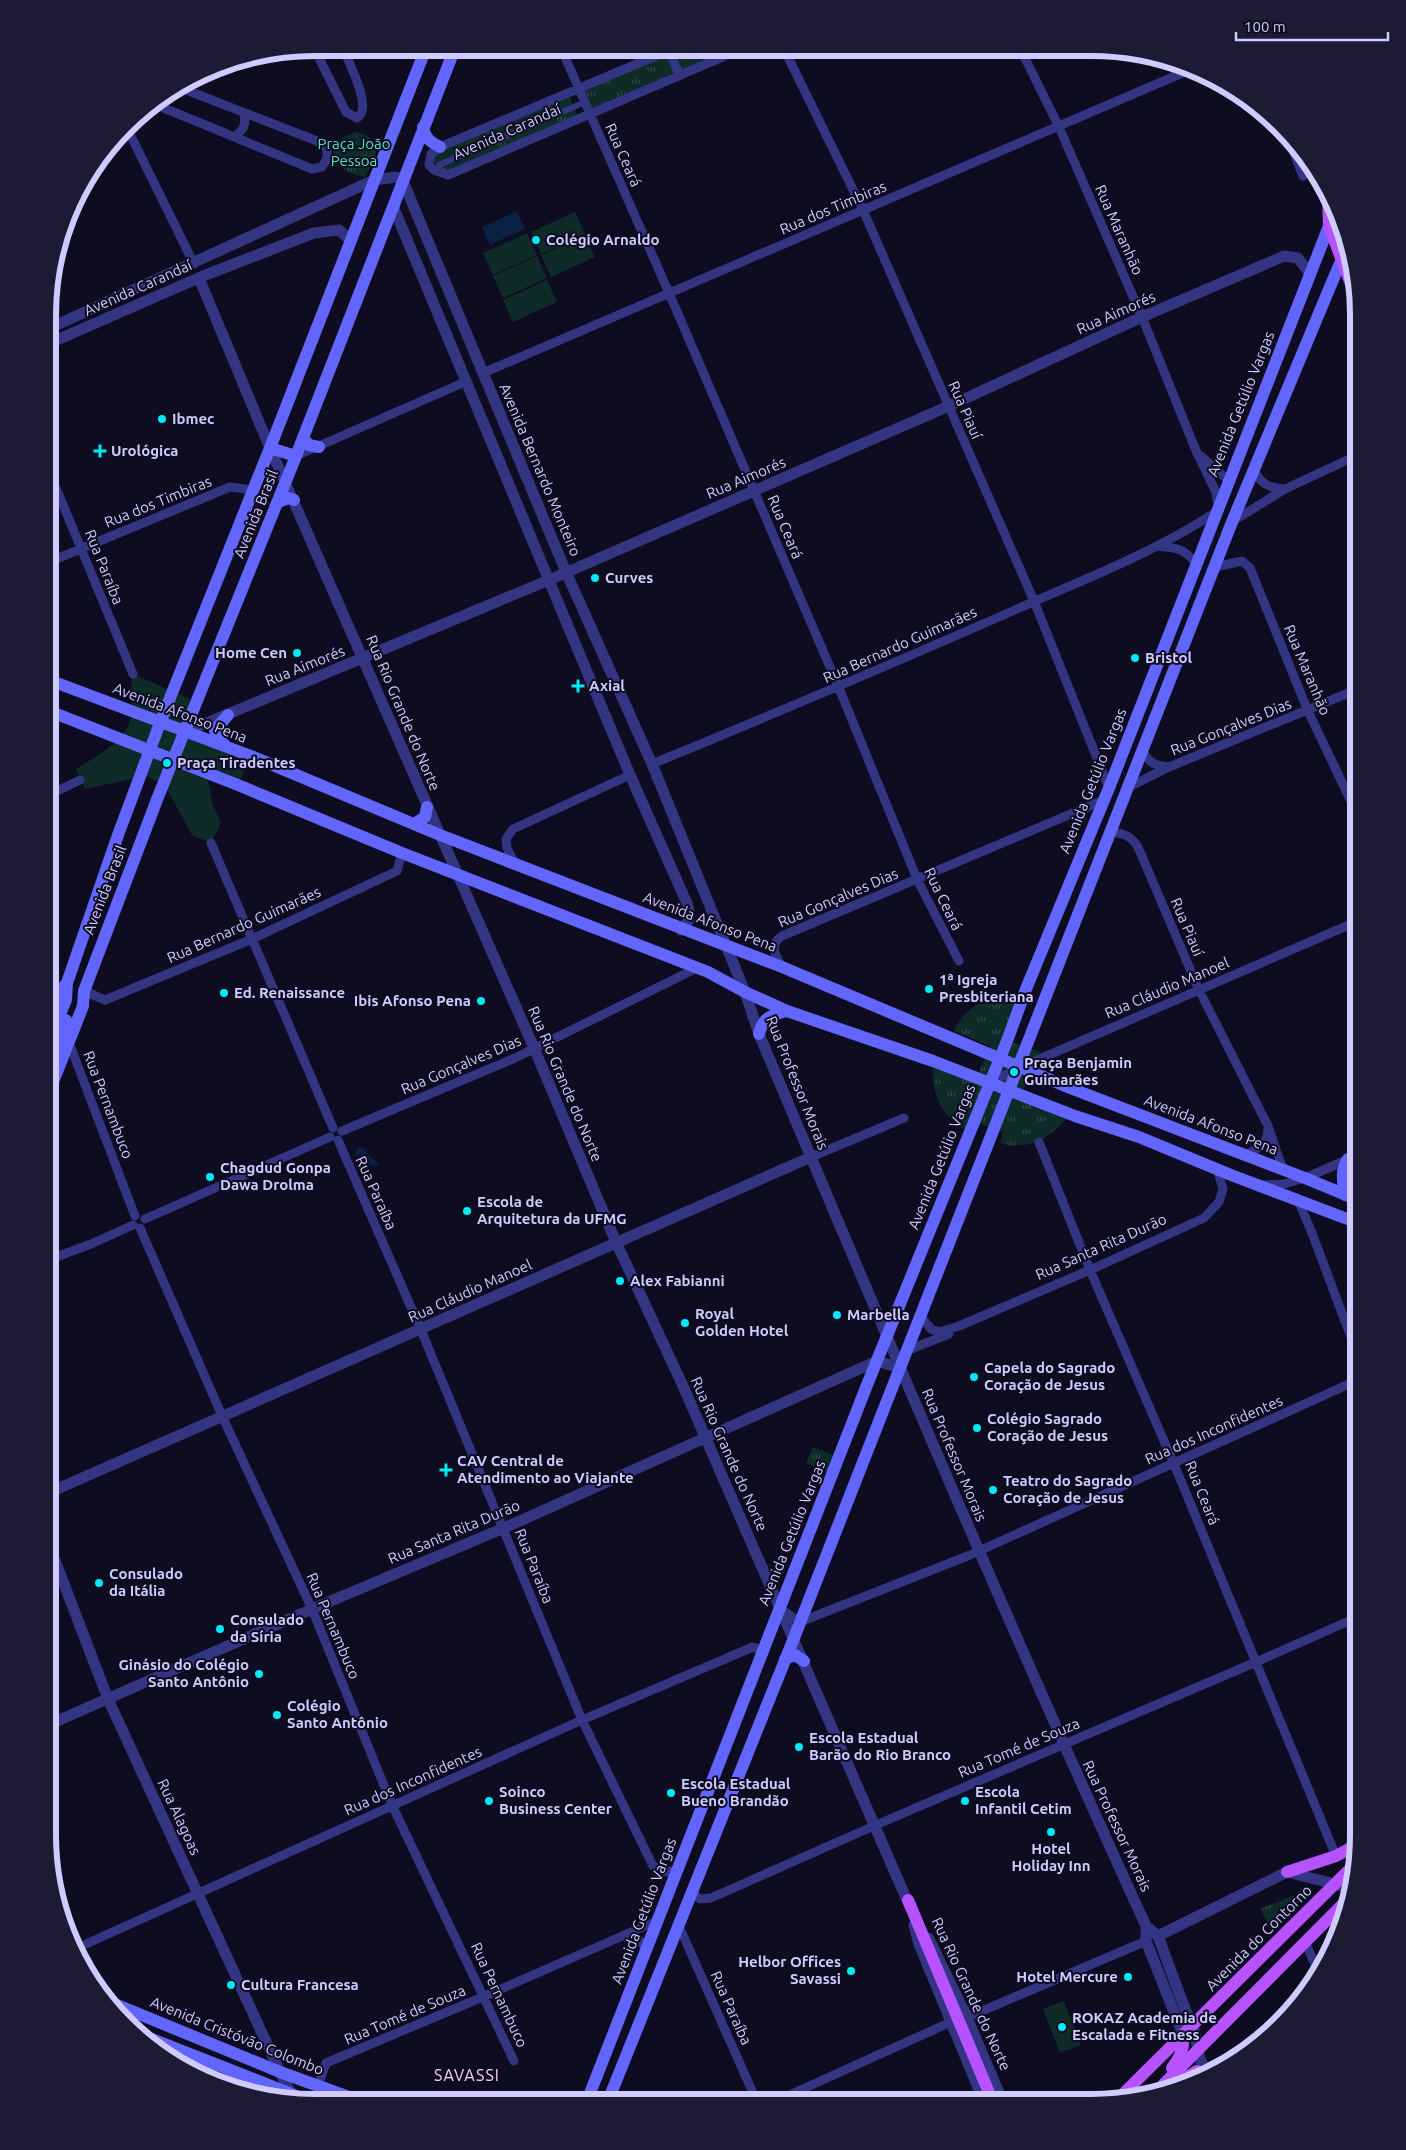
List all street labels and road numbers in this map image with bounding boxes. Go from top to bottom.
street label: Avenida Carandaí [450,100,564,163]
street label: Rua Ceará [602,120,645,189]
street label: Rua dos Timbiras [777,177,889,238]
street label: Rua Maranhão [1092,182,1147,277]
street label: Avenida Carandaí [81,256,195,319]
street label: Rua Aimorés [1074,288,1158,338]
street label: Avenida Getúlio Vargas [1204,329,1277,479]
street label: Rua Piauí [945,378,986,442]
street label: Avenida Bernardo Monteiro [496,381,585,559]
street label: Rua Aimorés [704,453,788,502]
street label: Avenida Brasil [230,467,281,561]
street label: Rua dos Timbiras [102,472,214,531]
street label: Rua Ceará [764,492,806,561]
street label: Rua Paraíba [82,527,127,607]
street label: Rua Bernardo Guimarães [820,603,979,686]
street label: Rua Maranhão [1281,622,1334,718]
street label: Rua Rio Grande do Norte [363,633,444,793]
street label: Rua Aimorés [262,642,347,689]
street label: Avenida Afonso Pena [111,679,250,746]
street label: Rua Gonçalves Dias [1168,695,1294,759]
street label: Avenida Getúlio Vargas [1056,706,1129,856]
street label: Avenida Brasil [80,843,129,937]
street label: Rua Gonçalves Dias [775,865,900,931]
street label: Rua Ceará [921,865,966,933]
street label: Rua Bernardo Guimarães [164,883,323,966]
street label: Avenida Afonso Pena [641,888,780,955]
street label: Rua Piauí [1168,895,1207,959]
street label: Rua Cláudio Manoel [1102,954,1232,1021]
street label: Rua Rio Grande do Norte [525,1004,606,1164]
street label: Rua Professor Morais [763,1013,832,1152]
street label: Rua Gonçalves Dias [398,1032,523,1098]
street label: Rua Pernambuco [80,1049,137,1161]
street label: Avenida Getúlio Vargas [905,1082,978,1232]
street label: Avenida Afonso Pena [1142,1091,1281,1158]
street label: Rua Paraíba [353,1153,400,1232]
street label: Rua Santa Rita Durão [1033,1210,1169,1283]
street label: Rua Cláudio Manoel [405,1256,534,1325]
street label: Rua Rio Grande do Norte [688,1374,771,1534]
street label: Rua Professor Morais [919,1386,990,1524]
street label: Rua dos Inconfidentes [1142,1392,1285,1468]
street label: Avenida Getúlio Vargas [755,1458,828,1608]
street label: Rua Ceará [1182,1458,1223,1527]
street label: Rua Santa Rita Durão [385,1496,522,1567]
street label: Rua Paraíba [512,1526,557,1606]
street label: Rua Pernambuco [303,1570,364,1682]
street label: Rua Tomé de Souza [955,1714,1082,1781]
street label: Rua dos Inconfidentes [341,1743,484,1819]
street label: Rua Professor Morais [1080,1758,1155,1894]
street label: Rua Alagoas [154,1776,205,1858]
street label: Avenida Getúlio Vargas [608,1835,679,1986]
street label: Avenida do Contorno [1202,1881,1315,1994]
street label: Rua Rio Grande do Norte [928,1915,1014,2073]
street label: Rua Pernambuco [468,1940,531,2050]
street label: Rua Paraíba [708,1968,755,2047]
street label: Rua Tomé de Souza [341,1981,468,2048]
street label: Avenida Cristóvão Colombo [148,1993,326,2078]

